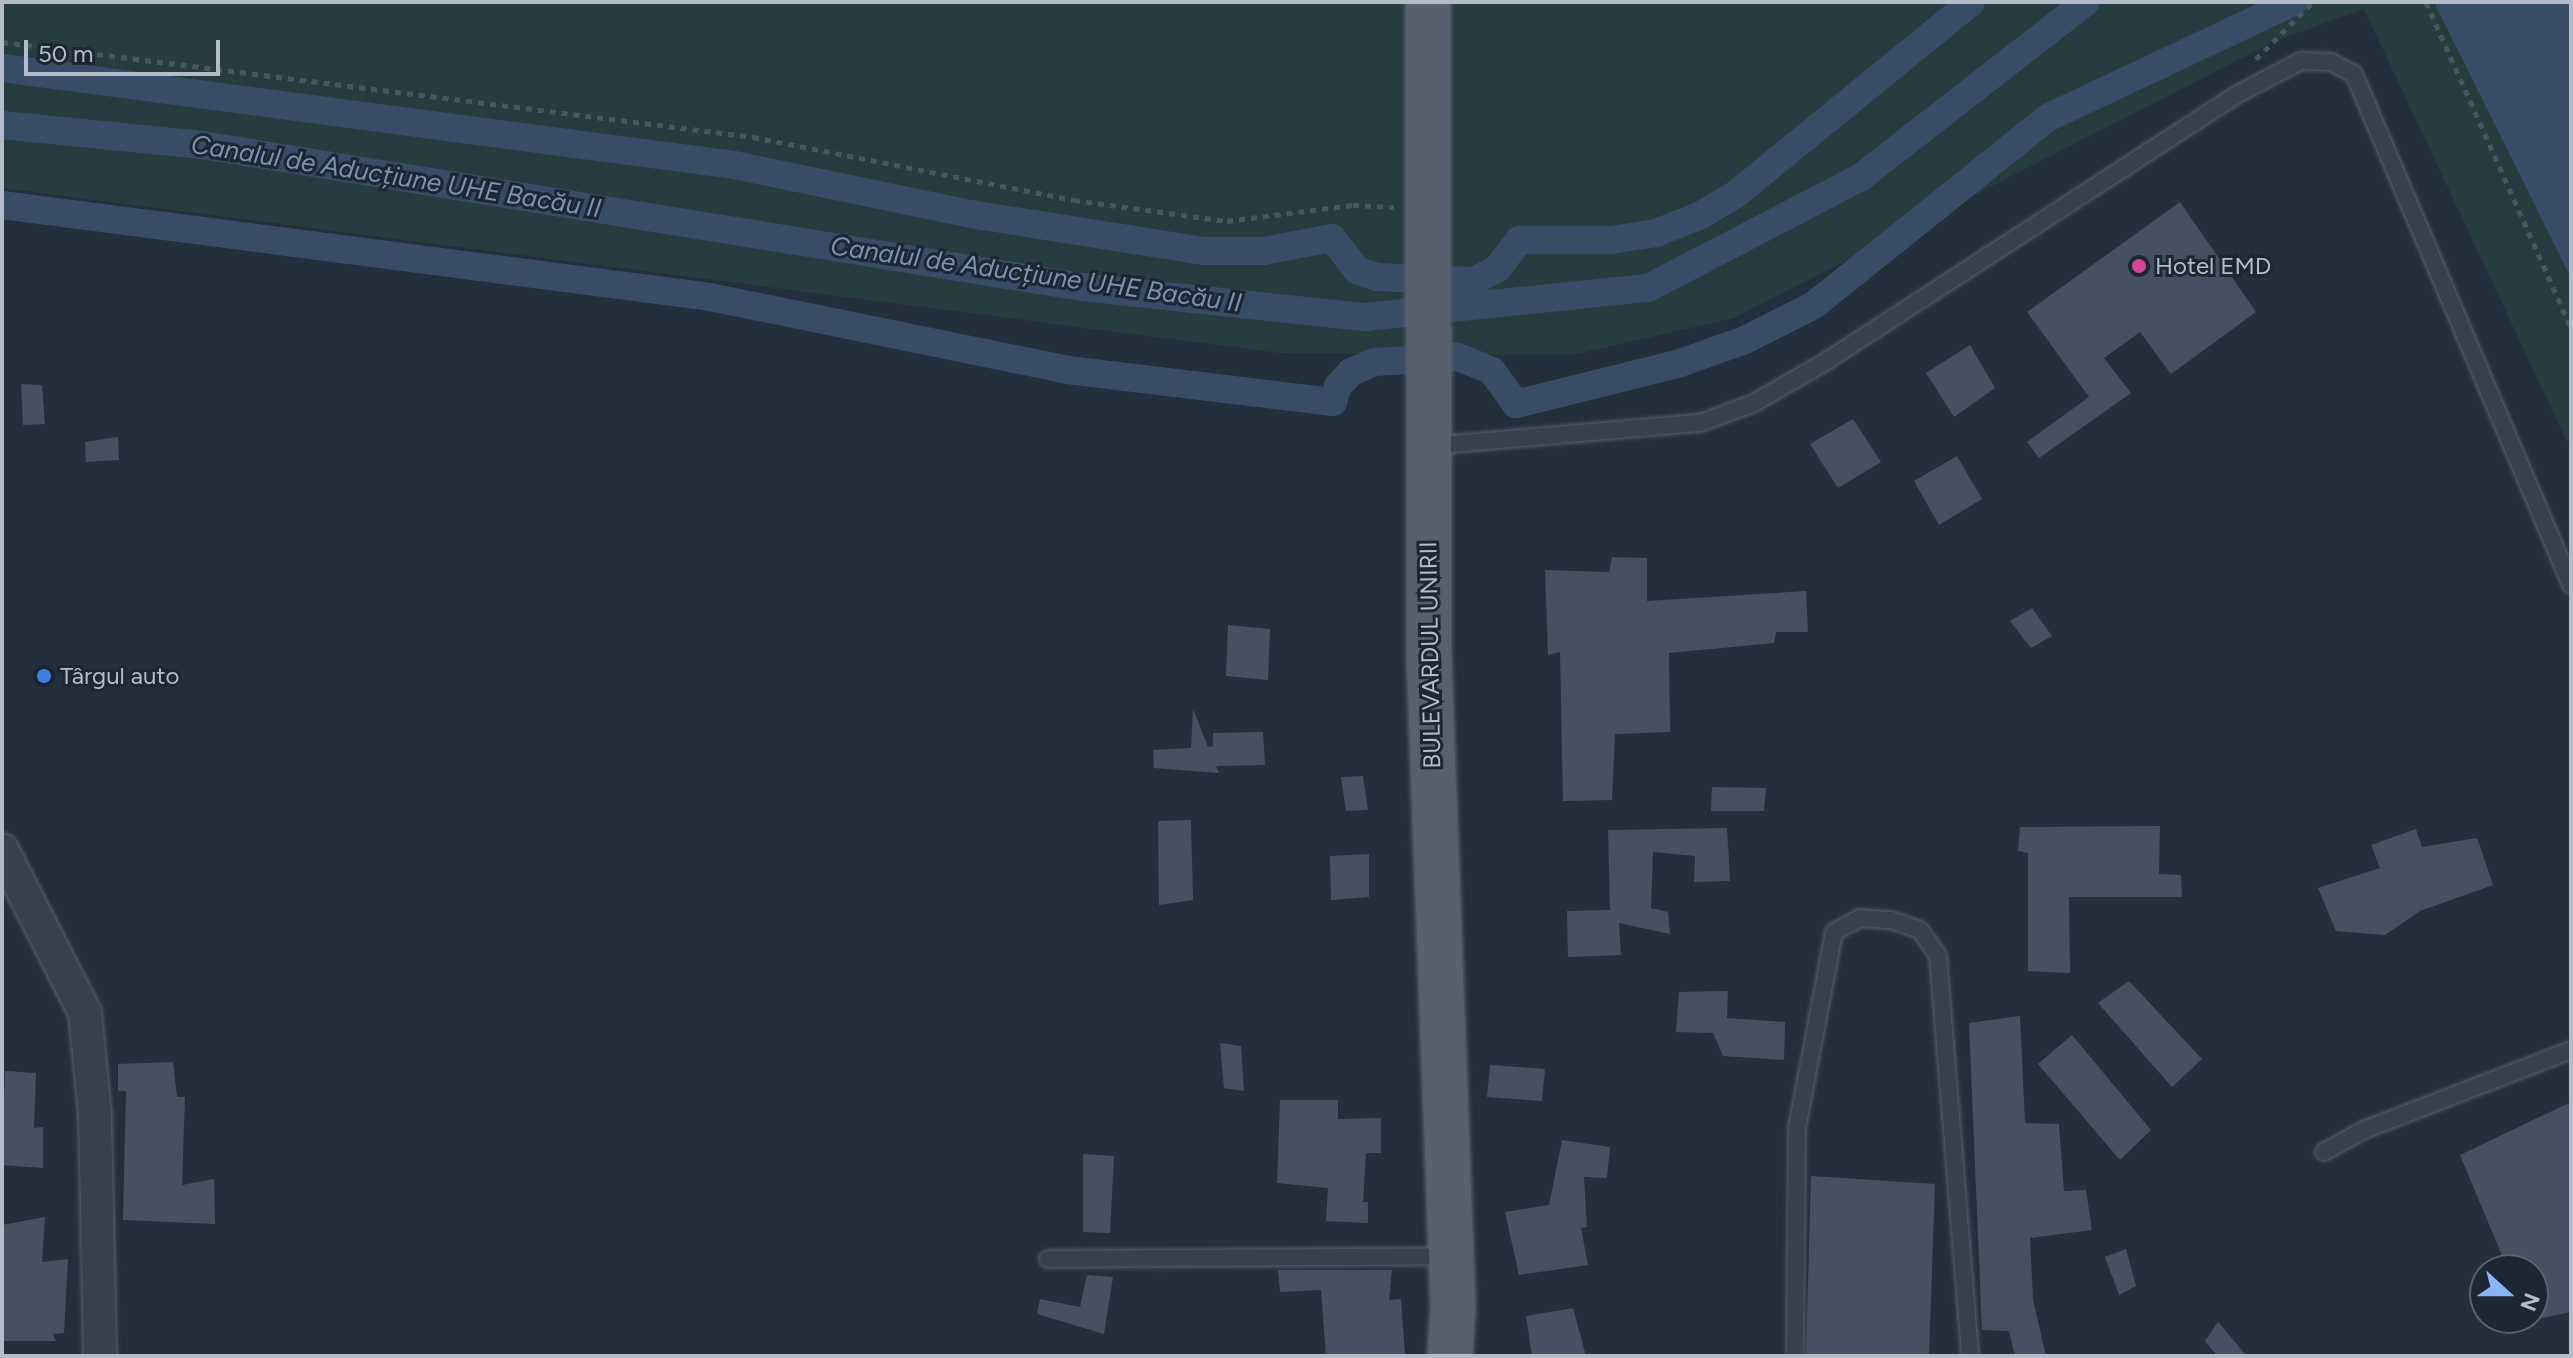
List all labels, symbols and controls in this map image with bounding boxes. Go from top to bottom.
scale bar [28,24,224,74]
text: 50 m [38,39,94,68]
water label: Canalul de Aducțiune UHE Bacău II [189,129,603,225]
water label: Canalul de Aducțiune UHE Bacău II [829,231,1243,319]
place label: Hotel EMD [2155,252,2271,280]
marker: Hotel EMD [2130,257,2148,275]
street label: BULEVARDUL UNIRII [1414,541,1446,769]
place label: Târgul auto [60,662,179,690]
marker: Târgul auto [35,667,53,685]
north arrow [2469,1254,2549,1334]
text: N [2514,1289,2546,1315]

